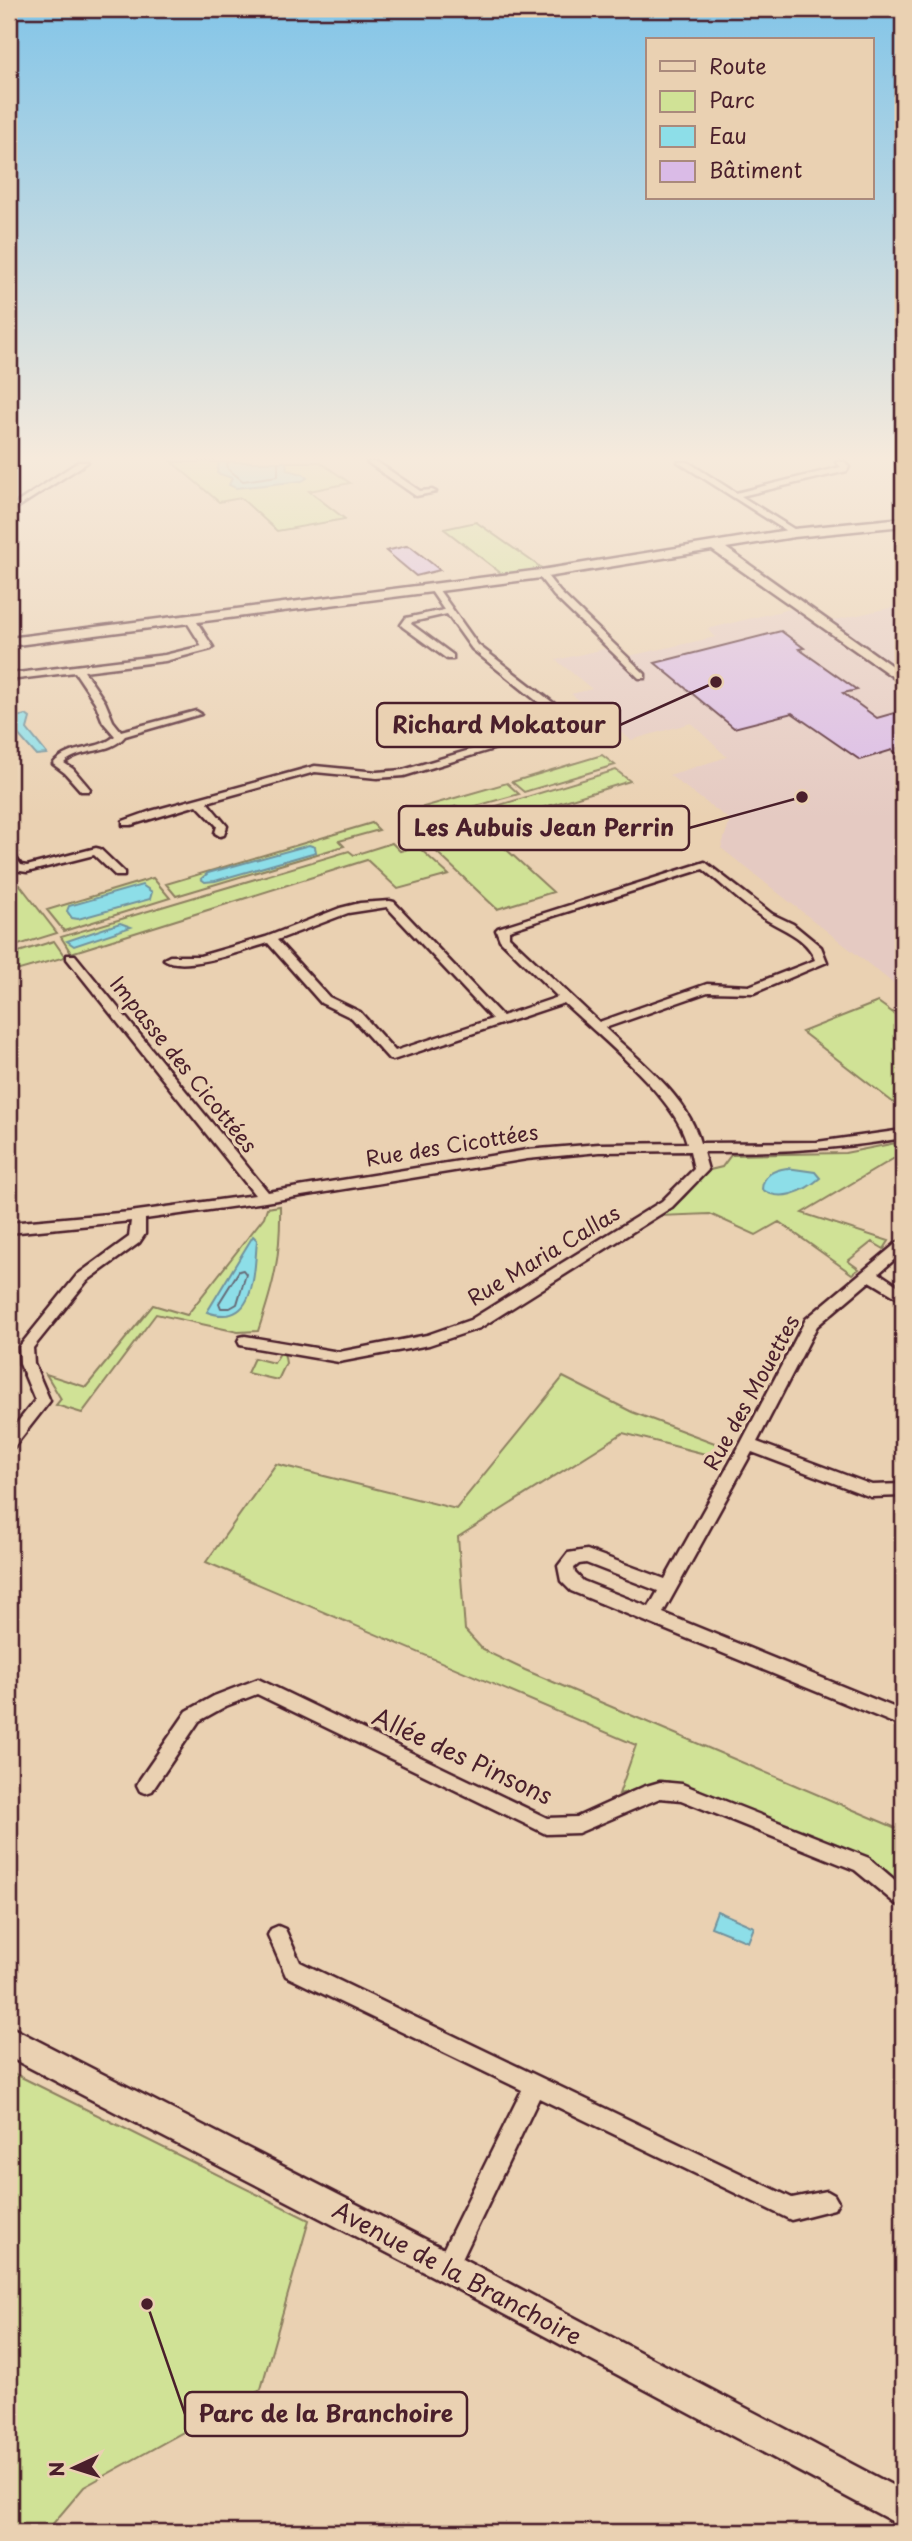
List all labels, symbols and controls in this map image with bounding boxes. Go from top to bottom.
legend [646,38,874,200]
text: Route [709,49,767,81]
text: Parc [709,83,755,115]
text: Eau [709,119,747,151]
text: Bâtiment [709,153,802,185]
callout: Richard Mokatour [377,703,620,747]
text: Richard Mokatour [392,706,606,741]
callout: Les Aubuis Jean Perrin [399,806,689,850]
text: Les Aubuis Jean Perrin [414,809,674,844]
street label: Impasse des Cicottées [103,969,266,1159]
street label: Rue des Cicottées [363,1115,540,1173]
street label: Rue Maria Callas [461,1196,625,1313]
street label: Rue des Mouettes [694,1308,806,1476]
street label: Allée des Pinsons [367,1698,559,1813]
street label: Avenue de la Branchoire [327,2191,589,2353]
callout: Parc de la Branchoire [185,2392,467,2436]
text: Parc de la Branchoire [199,2395,454,2430]
north arrow [38,2432,108,2502]
text: N [42,2461,71,2478]

